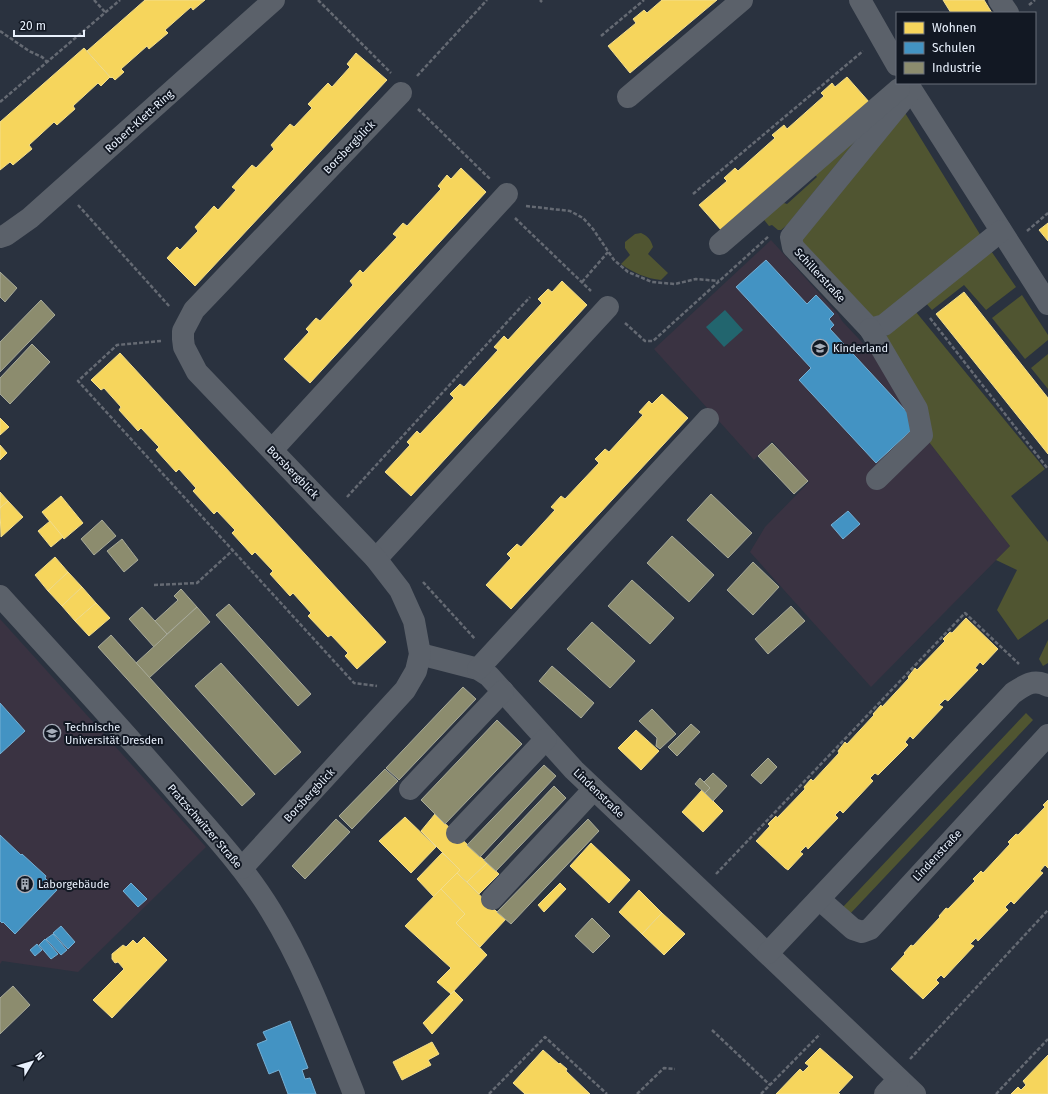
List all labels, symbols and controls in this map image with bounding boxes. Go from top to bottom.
scale bar [14,12,84,38]
legend [896,12,1036,84]
text: 20 m [20,19,46,33]
text: Wohnen [932,21,976,35]
text: Schulen [932,41,975,55]
text: Industrie [932,61,981,75]
street label: Robert-Klett-Ring [103,87,176,155]
street label: Borsbergblick [321,118,378,176]
street label: Schillerstraße [791,246,848,305]
school or university icon: Kinderland [810,338,830,358]
place label: Kinderland [833,342,888,355]
street label: Borsbergblick [264,443,321,502]
place label: Technische Universität Dresden [65,721,163,747]
school or university icon: Technische Universität Dresden [42,723,62,743]
street label: Borsbergblick [281,766,338,825]
street label: Lindenstraße [571,766,627,821]
street label: Pratzschwitzer Straße [165,782,245,871]
street label: Lindenstraße [910,827,964,884]
building icon: Laborgebäude [15,874,35,894]
place label: Laborgebäude [38,878,109,891]
north arrow [12,1042,52,1082]
text: N [32,1049,47,1063]

